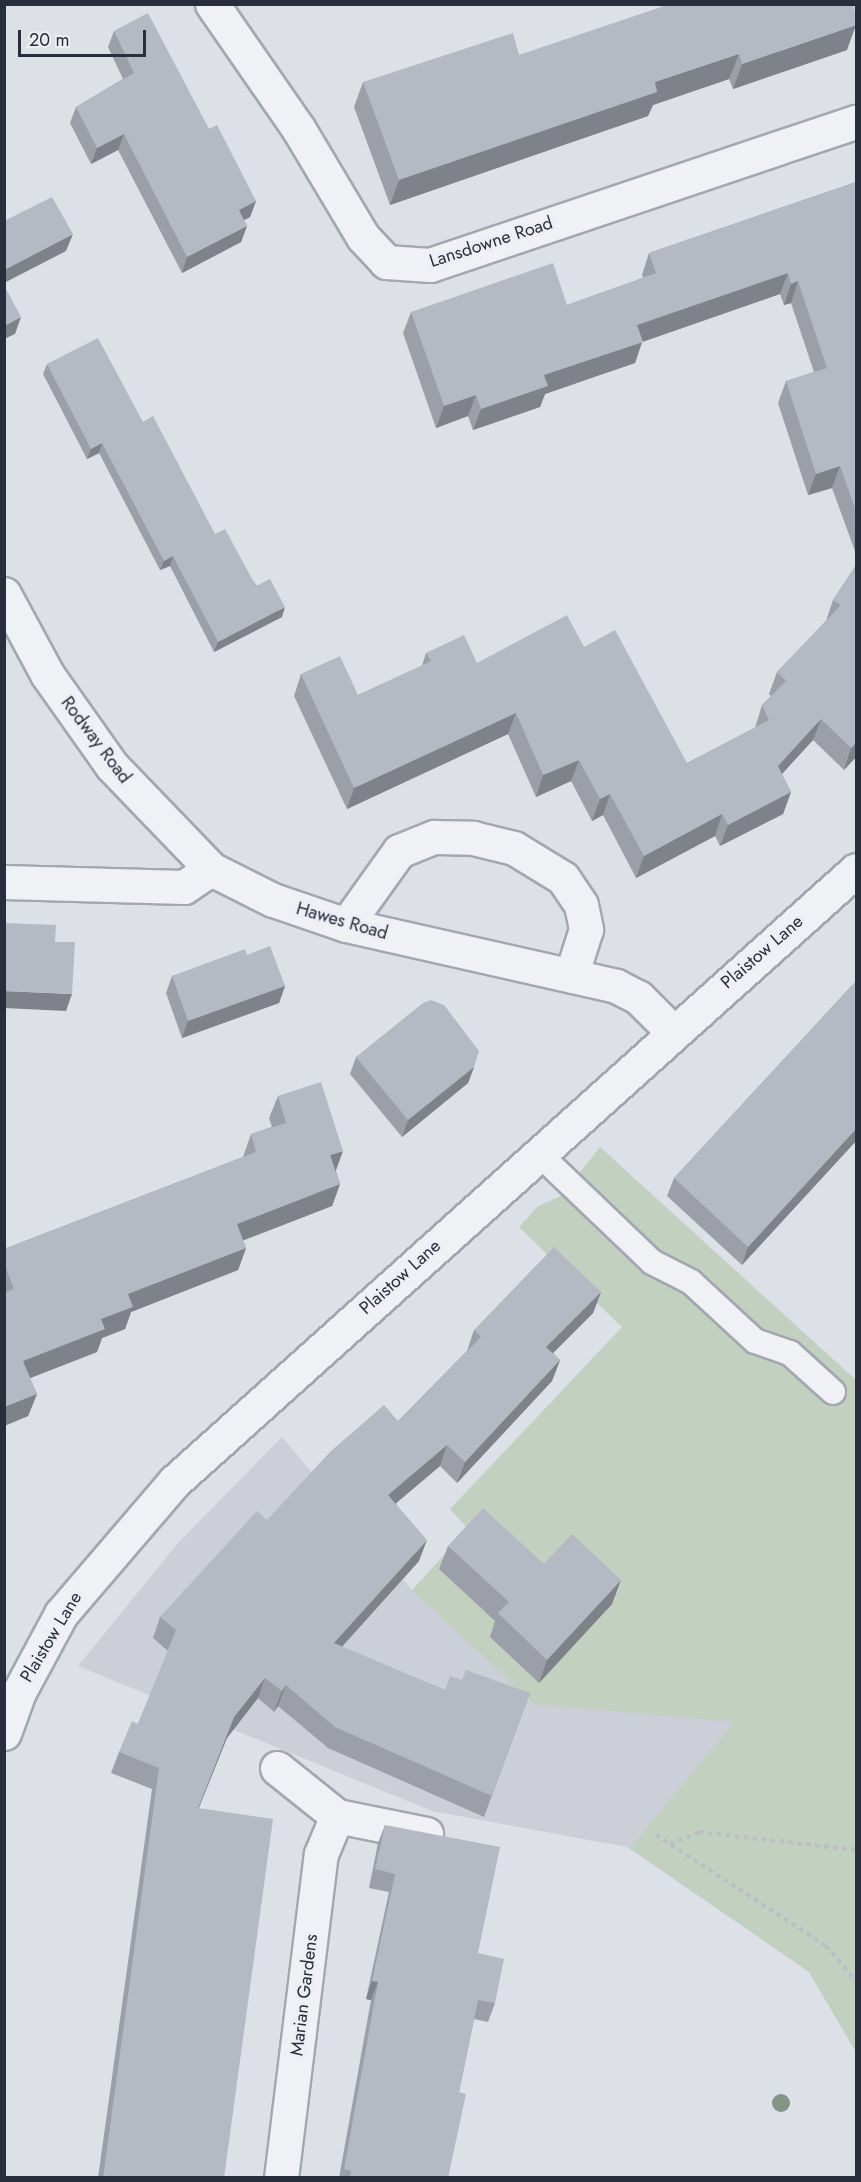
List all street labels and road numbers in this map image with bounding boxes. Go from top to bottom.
street label: Lansdowne Road [427,212,555,272]
street label: Rodway Road [56,692,136,788]
street label: Hawes Road [294,898,390,944]
street label: Plaistow Lane [717,911,807,993]
street label: Plaistow Lane [355,1235,445,1319]
street label: Plaistow Lane [16,1588,86,1686]
street label: Marian Gardens [286,1933,322,2057]

